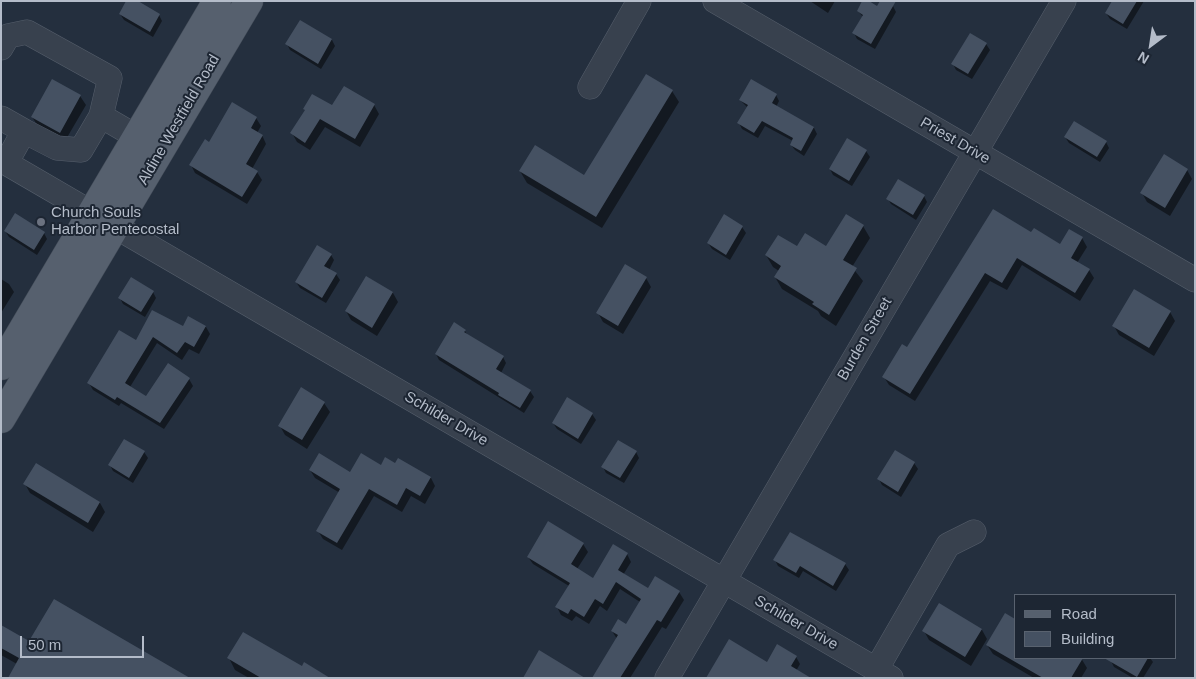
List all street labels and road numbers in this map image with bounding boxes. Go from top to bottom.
street label: Aldine Westfield Road [134,52,224,188]
street label: Priest Drive [917,114,993,168]
street label: Burden Street [834,294,896,384]
street label: Schilder Drive [401,388,491,450]
street label: Schilder Drive [751,592,841,654]

